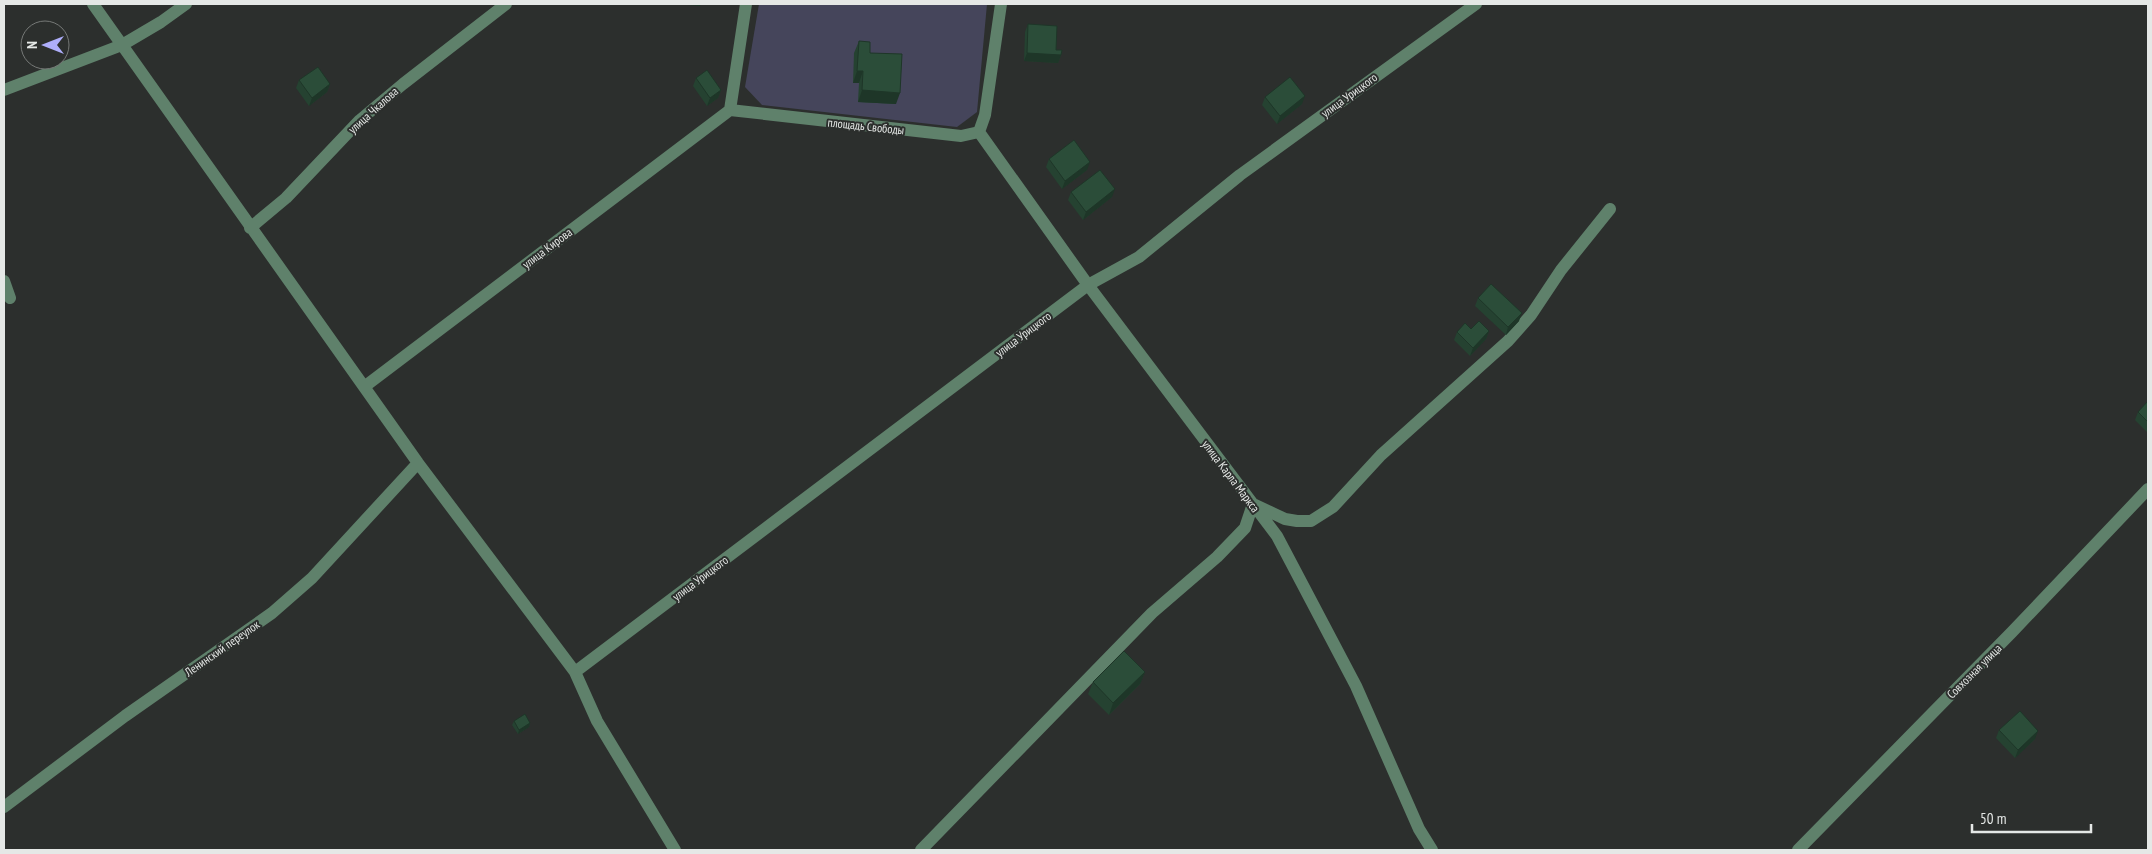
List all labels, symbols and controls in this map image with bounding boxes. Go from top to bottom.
north arrow [20,20,70,70]
text: N [23,41,41,49]
street label: улица Урицкого [1318,70,1380,120]
street label: улица Чкалова [345,84,401,136]
street label: площадь Свободы [827,115,905,137]
street label: улица Кирова [519,224,575,272]
street label: улица Урицкого [992,308,1054,360]
street label: улица Карла Маркса [1199,437,1263,515]
street label: улица Урицкого [669,552,731,604]
street label: Ленинский переулок [181,616,263,680]
street label: Совхозная улица [1944,640,2005,701]
scale bar [1972,802,2091,834]
text: 50 m [1980,809,2006,828]

